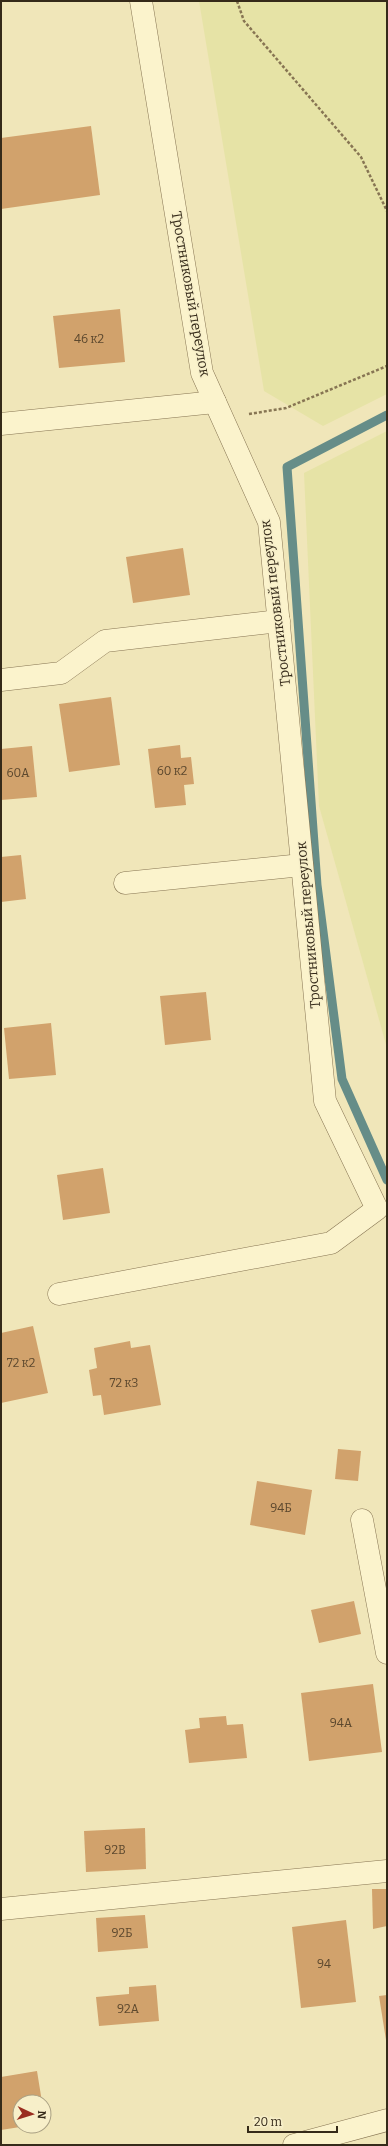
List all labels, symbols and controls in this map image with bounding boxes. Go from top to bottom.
street label: Тростниковый переулок [168,210,214,379]
house number: 46 к2 [74,332,104,346]
street label: Тростниковый переулок [257,518,294,687]
house number: 60 к2 [157,764,187,778]
house number: 60А [6,766,30,780]
street label: Тростниковый переулок [293,840,324,1009]
house number: 72 к2 [7,1356,35,1370]
house number: 72 к3 [110,1376,139,1390]
house number: 94Б [270,1501,292,1515]
house number: 94А [330,1716,353,1730]
house number: 92В [104,1843,126,1857]
house number: 92Б [111,1926,133,1940]
house number: 94 [317,1957,331,1971]
house number: 92А [117,2002,140,2016]
north arrow [12,2094,52,2134]
scale bar [248,2108,337,2134]
text: N [35,2110,48,2120]
text: 20 m [254,2115,283,2129]

